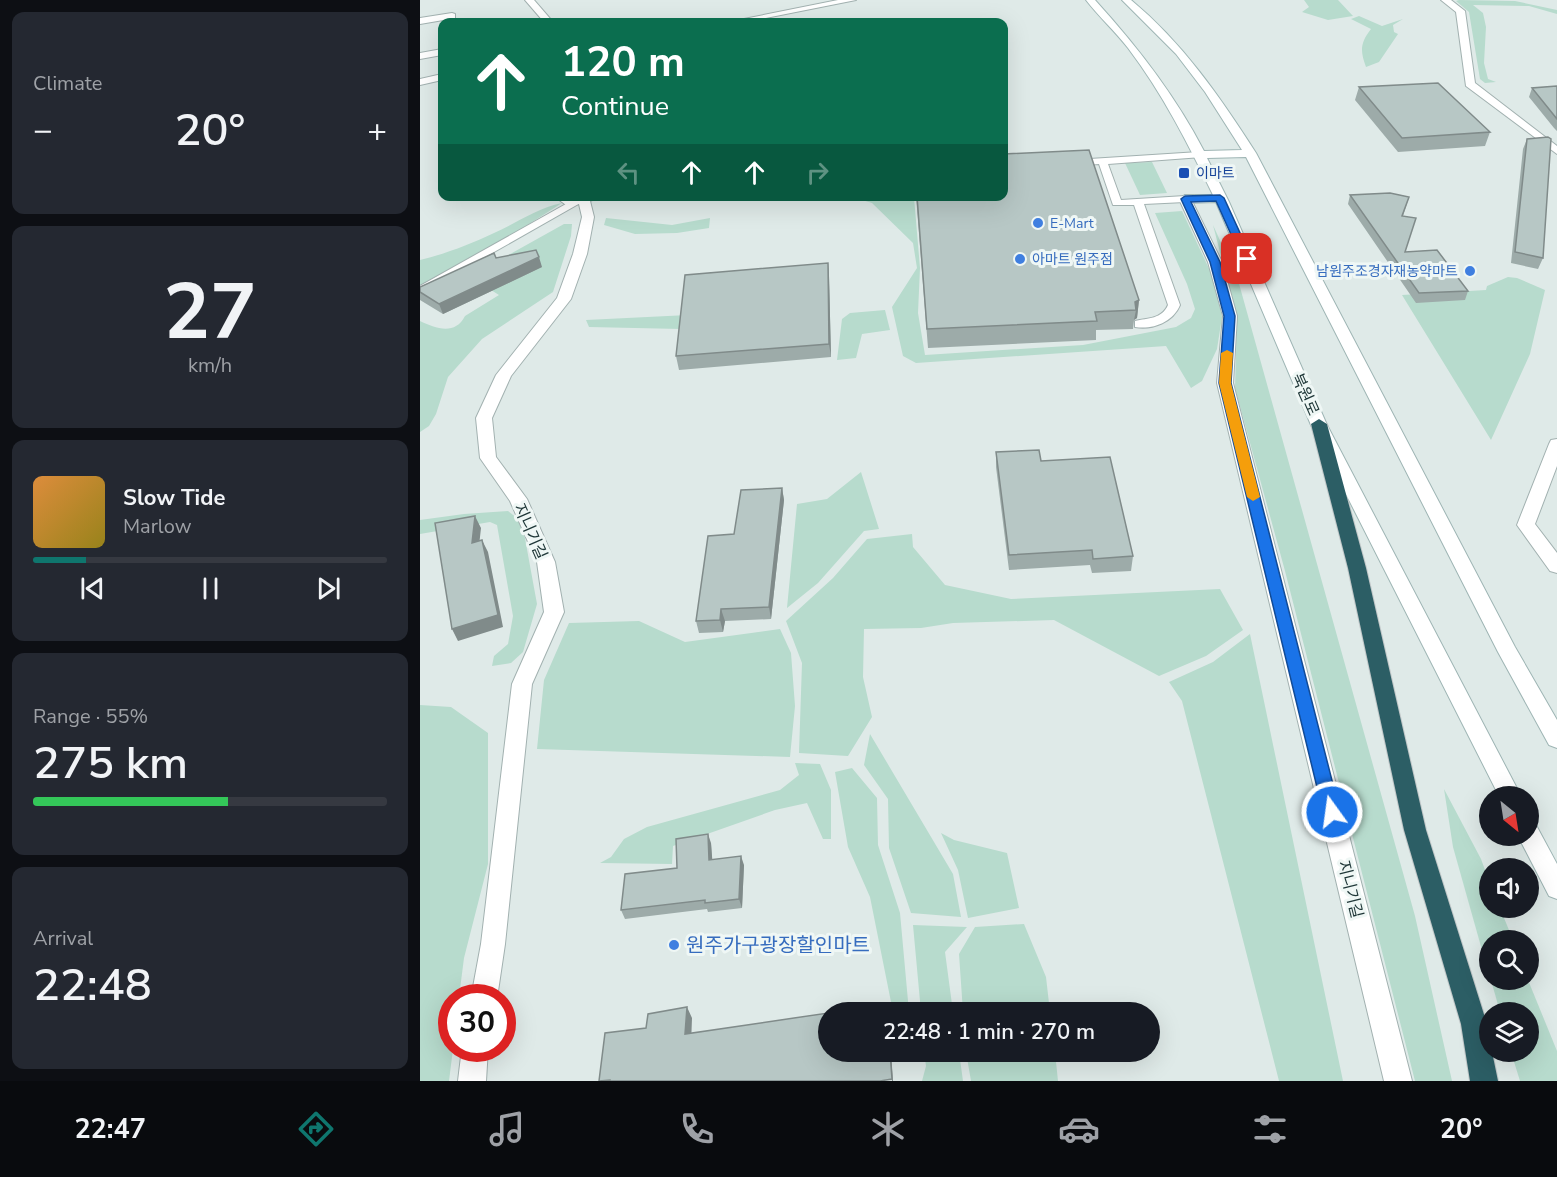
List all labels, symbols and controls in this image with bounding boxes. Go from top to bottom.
text: 120 m [561,34,685,91]
icon: ahead [462,42,540,120]
text: Climate [33,70,102,97]
text: Continue [561,88,669,125]
text: 20° [175,100,245,161]
text: − [33,108,53,153]
text: + [367,108,387,153]
icon: left [612,156,645,189]
icon: ahead [675,156,708,189]
icon: ahead [738,156,771,189]
icon: right [801,156,834,189]
place label: 이마트 [1196,164,1235,183]
marker: 이마트 [1177,166,1191,180]
place label: E-Mart [1050,214,1094,233]
marker: E-Mart [1031,216,1045,230]
pin [1221,233,1272,284]
icon: arrive [1230,242,1263,275]
place label: 아마트 원주점 [1032,250,1113,269]
marker: 아마트 원주점 [1013,252,1027,266]
text: 27 [163,259,257,366]
place label: 남원주조경자재농약마트 [1316,262,1458,281]
marker: 남원주조경자재농약마트 [1463,264,1477,278]
text: km/h [188,352,232,379]
street label: 북원로 [1286,370,1324,419]
text: Slow Tide [123,483,225,513]
street label: 지니기길 [508,500,552,563]
text: Marlow [123,513,191,540]
icon: previous [76,572,109,605]
icon: pause [194,572,227,605]
icon: next [312,572,345,605]
text: Range · 55% [33,703,148,730]
text: 275 km [33,733,188,794]
position arrow [1300,780,1364,844]
north arrow [1479,786,1539,846]
map controls [1479,786,1539,1062]
street label: 지니기길 [1332,858,1368,920]
button: sound [1479,858,1539,918]
text: Arrival [33,925,93,952]
button: search [1479,930,1539,990]
place label: 원주가구광장할인마트 [686,932,870,959]
marker: 원주가구광장할인마트 [667,938,681,952]
text: 22:48 [33,955,152,1016]
speed limit sign: 30 [438,984,516,1062]
button: layers [1479,1002,1539,1062]
text: 22:48 · 1 min · 270 m [883,1017,1095,1047]
icon: directions [295,1108,337,1150]
icon: music [486,1108,528,1150]
icon: phone [676,1108,718,1150]
icon: climate [867,1108,909,1150]
icon: car [1058,1108,1100,1150]
icon: filters [1249,1108,1291,1150]
text: 22:47 [74,1111,146,1148]
text: 20° [1440,1111,1482,1148]

